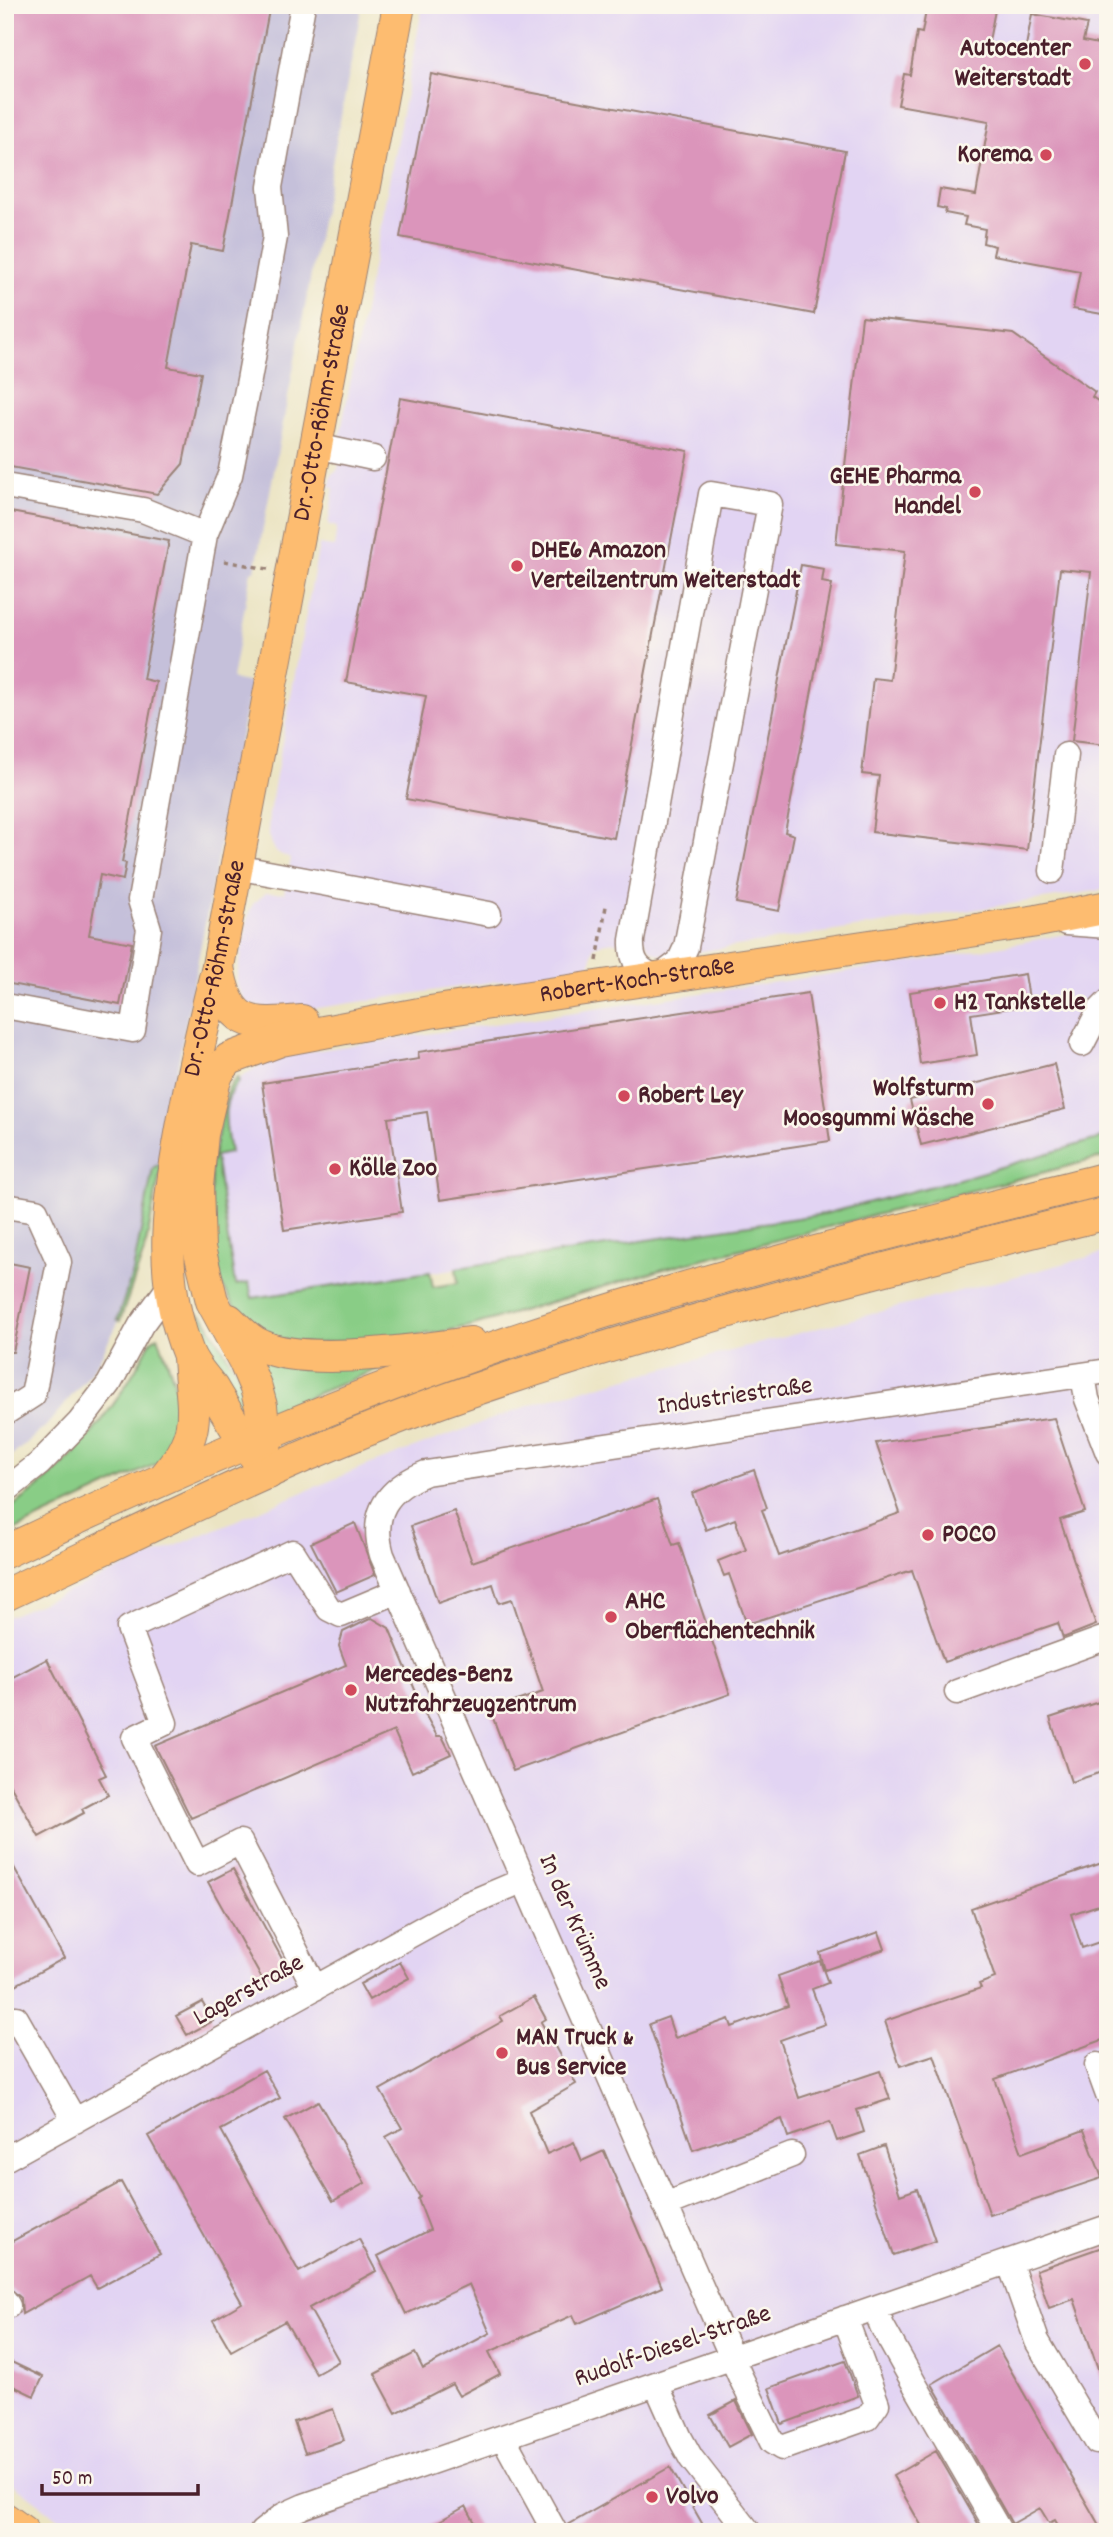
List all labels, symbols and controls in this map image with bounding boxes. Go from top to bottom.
place label: Autocenter Weiterstadt [955,31,1071,98]
marker: Autocenter Weiterstadt [1077,56,1093,72]
place label: Korema [957,137,1033,174]
marker: Korema [1038,147,1054,163]
street label: Dr.-Otto-Röhm-Straße [284,301,361,524]
place label: GEHE Pharma Handel [829,459,962,526]
marker: GEHE Pharma Handel [967,484,983,500]
place label: DHE6 Amazon Verteilzentrum Weiterstadt [531,533,801,600]
marker: DHE6 Amazon Verteilzentrum Weiterstadt [509,558,525,574]
street label: Dr.-Otto-Röhm-Straße [174,857,256,1080]
street label: Robert-Koch-Straße [537,948,737,1014]
place label: H2 Tankstelle [954,985,1086,1022]
marker: H2 Tankstelle [932,995,948,1011]
place label: Wolfsturm Moosgummi Wäsche [783,1071,974,1138]
place label: Robert Ley [638,1078,744,1115]
marker: Robert Ley [616,1088,632,1104]
marker: Wolfsturm Moosgummi Wäsche [980,1096,996,1112]
place label: Kölle Zoo [349,1151,437,1188]
marker: Kölle Zoo [327,1161,343,1177]
street label: Industriestraße [655,1368,815,1426]
place label: POCO [942,1517,997,1554]
marker: POCO [920,1527,936,1543]
place label: AHC Oberflächentechnik [625,1584,815,1651]
marker: AHC Oberflächentechnik [603,1609,619,1625]
place label: Mercedes-Benz Nutzfahrzeugzentrum [365,1657,577,1724]
marker: Mercedes-Benz Nutzfahrzeugzentrum [343,1682,359,1698]
street label: In der Krümme [528,1848,620,1996]
street label: Lagerstraße [187,1945,311,2037]
place label: MAN Truck & Bus Service [516,2020,634,2087]
marker: MAN Truck & Bus Service [494,2045,510,2061]
street label: Rudolf-Diesel-Straße [570,2296,776,2398]
scale bar [42,2453,198,2497]
text: 50 m [52,2465,92,2495]
place label: Volvo [666,2479,719,2516]
marker: Volvo [644,2489,660,2505]

